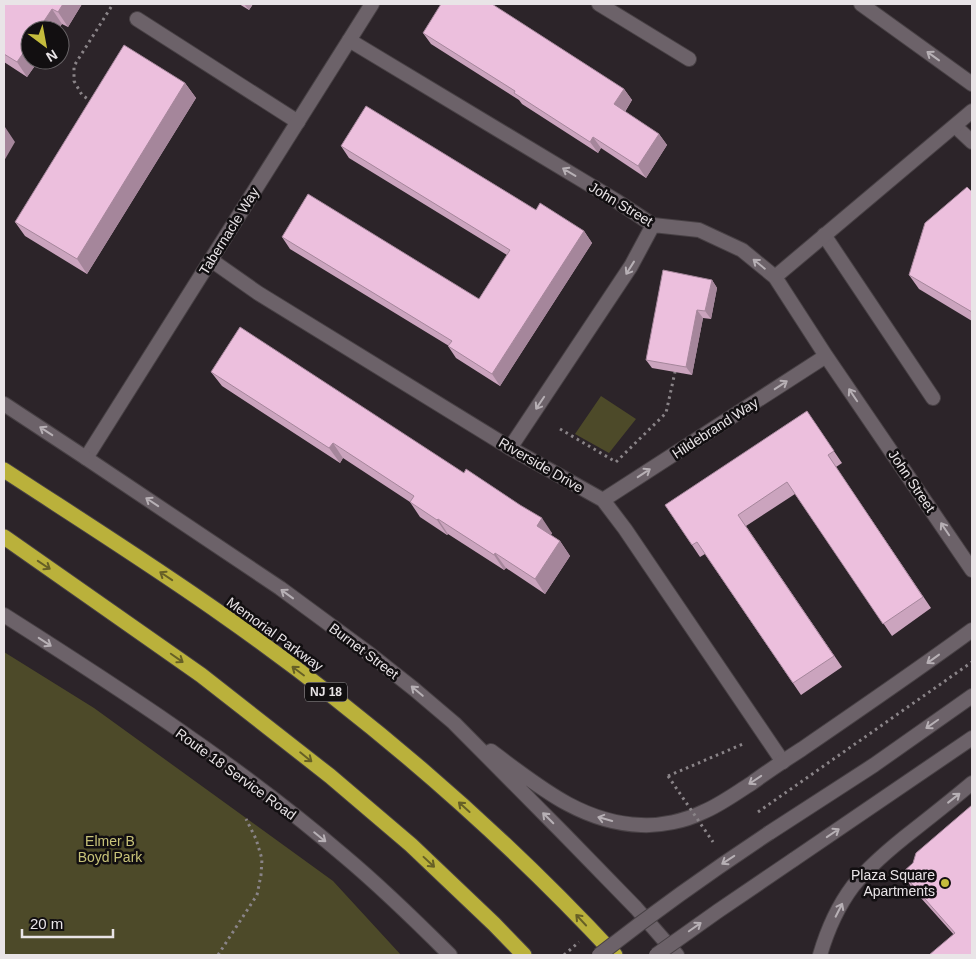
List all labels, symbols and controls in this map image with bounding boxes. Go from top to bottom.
north arrow [20,20,70,70]
text: N [43,47,60,65]
one-way arrow [927,50,940,61]
one-way arrow [562,166,576,176]
street label: John Street [586,179,656,229]
street label: Tabernacle Way [196,184,262,278]
one-way arrow [752,258,765,269]
one-way arrow [624,261,635,275]
one-way arrow [773,380,787,390]
one-way arrow [848,388,858,402]
street label: Hildebrand Way [669,394,761,462]
one-way arrow [534,396,544,410]
one-way arrow [39,426,53,436]
street label: Riverside Drive [496,434,586,496]
street label: John Street [885,447,939,515]
one-way arrow [637,468,651,478]
one-way arrow [146,497,160,507]
one-way arrow [940,523,950,537]
one-way arrow [37,560,51,570]
one-way arrow [159,571,173,581]
one-way arrow [281,588,294,599]
street label: Memorial Parkway [224,594,326,674]
street label: Burnet Street [326,620,402,682]
one-way arrow [37,637,51,647]
one-way arrow [170,653,184,663]
one-way arrow [927,653,940,664]
one-way arrow [292,665,305,676]
road number: NJ 18 [305,682,347,702]
one-way arrow [410,686,423,697]
one-way arrow [926,719,940,729]
street label: Route 18 Service Road [173,725,299,823]
one-way arrow [299,751,312,762]
one-way arrow [749,775,763,785]
one-way arrow [947,792,960,803]
one-way arrow [458,801,471,813]
one-way arrow [542,812,554,824]
one-way arrow [597,813,613,823]
one-way arrow [826,828,840,838]
one-way arrow [313,831,326,842]
park label: Elmer B Boyd Park [78,833,143,865]
one-way arrow [722,855,736,865]
one-way arrow [423,856,436,868]
place label: Plaza Square Apartments [851,867,935,899]
marker: Plaza Square Apartments [939,877,951,889]
one-way arrow [834,903,844,918]
scale bar [22,906,114,938]
one-way arrow [575,913,587,926]
text: 20 m [30,915,63,932]
one-way arrow [688,922,702,932]

